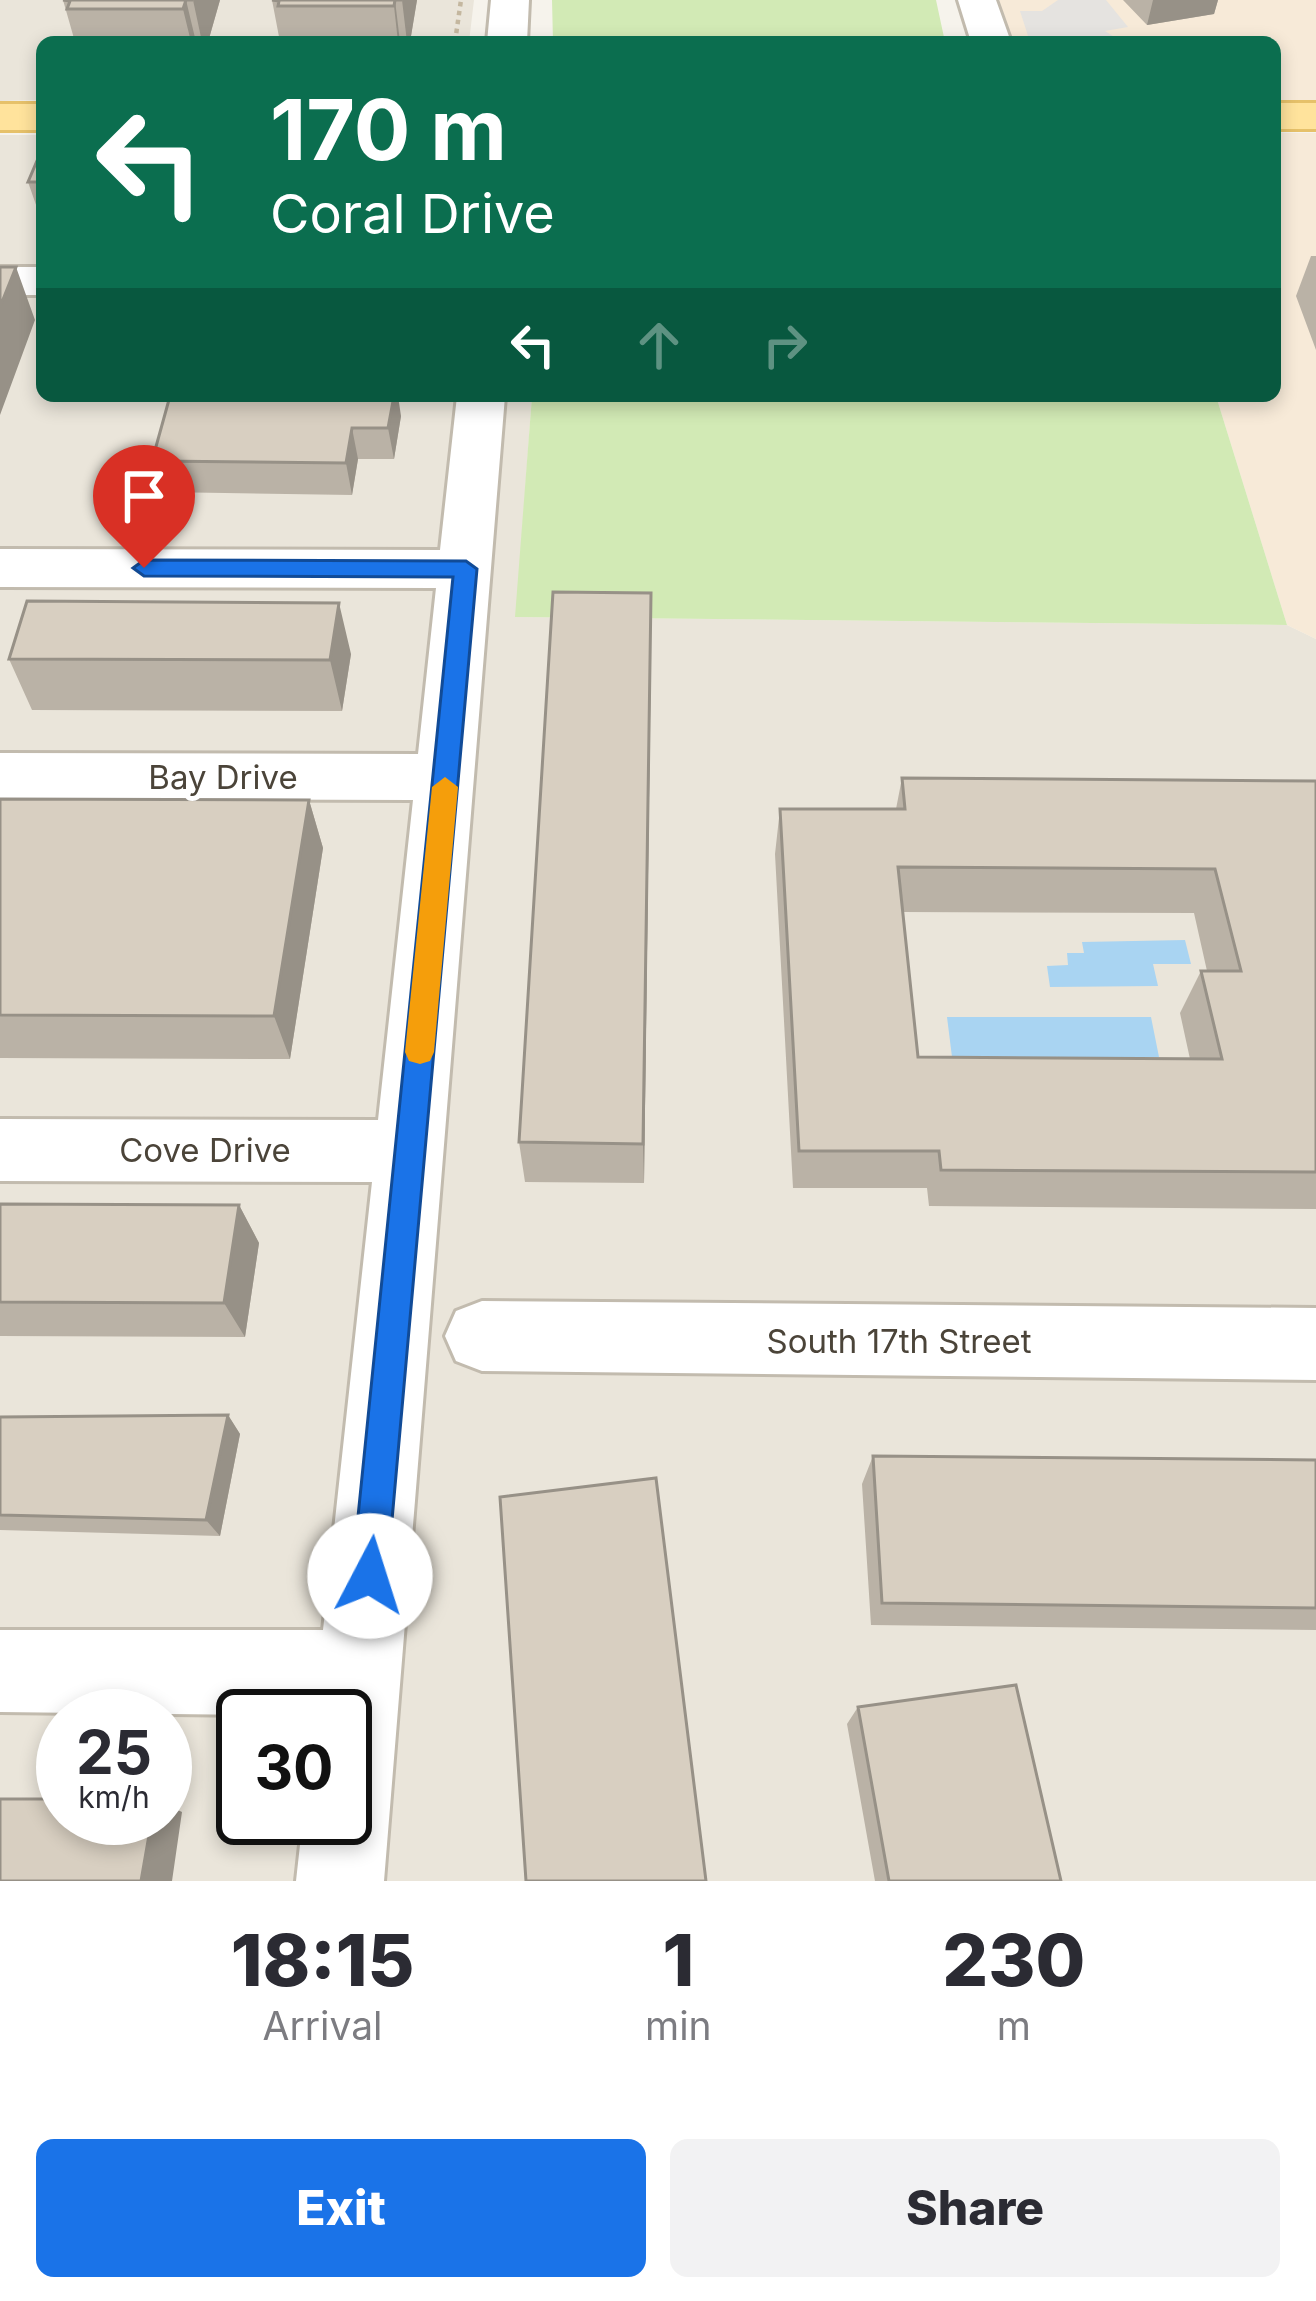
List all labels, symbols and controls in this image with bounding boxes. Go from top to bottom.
text: 170 m [270,79,507,180]
icon: left [72,84,228,240]
text: Coral Drive [270,181,555,246]
icon: left [500,312,566,378]
icon: ahead [626,312,692,378]
icon: right [752,312,818,378]
pin [93,445,195,568]
icon: arrive [111,463,177,529]
street label: Bay Drive [148,757,298,797]
street label: Cove Drive [119,1130,291,1170]
street label: South 17th Street [767,1321,1032,1361]
position arrow [307,1513,433,1639]
speed limit sign: 30 [216,1689,372,1845]
text: 25 [76,1716,152,1788]
text: km/h [78,1779,150,1815]
text: 18:15 [231,1916,414,2003]
text: 1 [662,1916,694,2003]
text: 230 [942,1916,1085,2003]
text: Arrival [263,2002,383,2049]
text: min [645,2002,712,2049]
text: m [997,2002,1031,2049]
button: Exit [36,2139,646,2277]
button: Share [670,2139,1280,2277]

